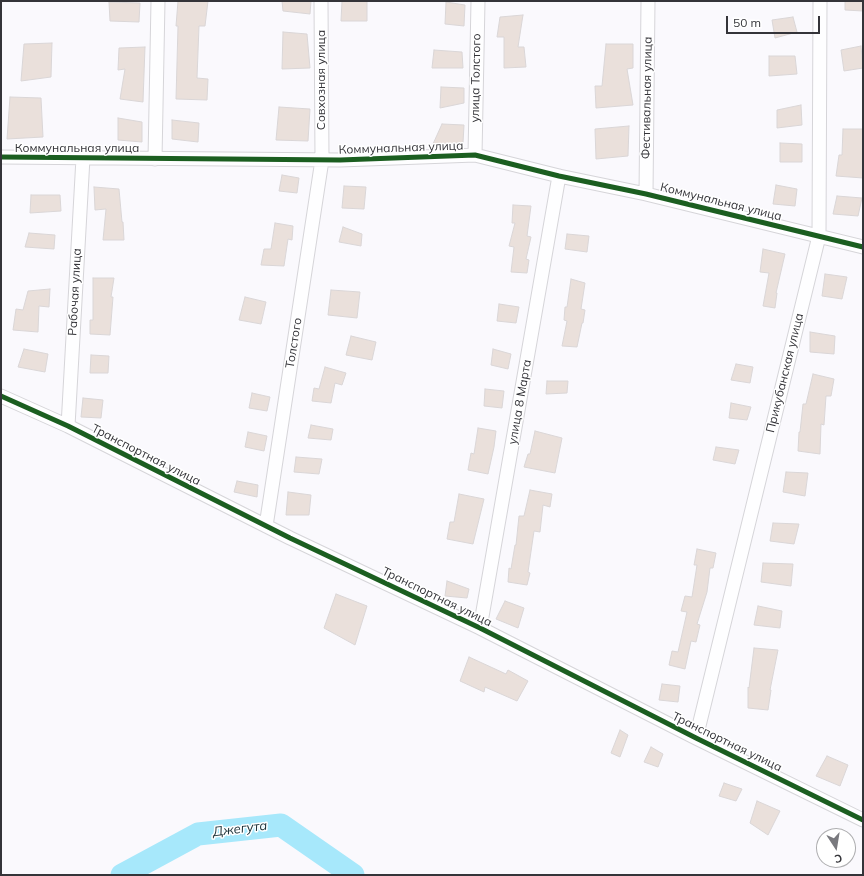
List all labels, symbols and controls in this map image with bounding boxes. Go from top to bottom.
scale bar [728,8,822,34]
text: 50 m [733,15,761,30]
street label: Совхозная улица [314,30,328,130]
street label: улица Толстого [468,33,484,123]
street label: Фестивальная улица [639,37,655,159]
street label: Коммунальная улица [338,139,464,157]
street label: Коммунальная улица [15,141,139,155]
street label: Коммунальная улица [659,180,783,224]
street label: Рабочая улица [66,248,84,336]
street label: Прикубанская улица [763,312,807,434]
street label: Толстого [283,317,305,369]
street label: улица 8 Марта [505,358,535,446]
street label: Транспортная улица [89,421,203,489]
street label: Транспортная улица [380,564,494,630]
street label: Транспортная улица [670,709,784,775]
water label: Джегута [212,818,268,840]
north arrow [816,828,856,868]
text: С [833,851,843,866]

